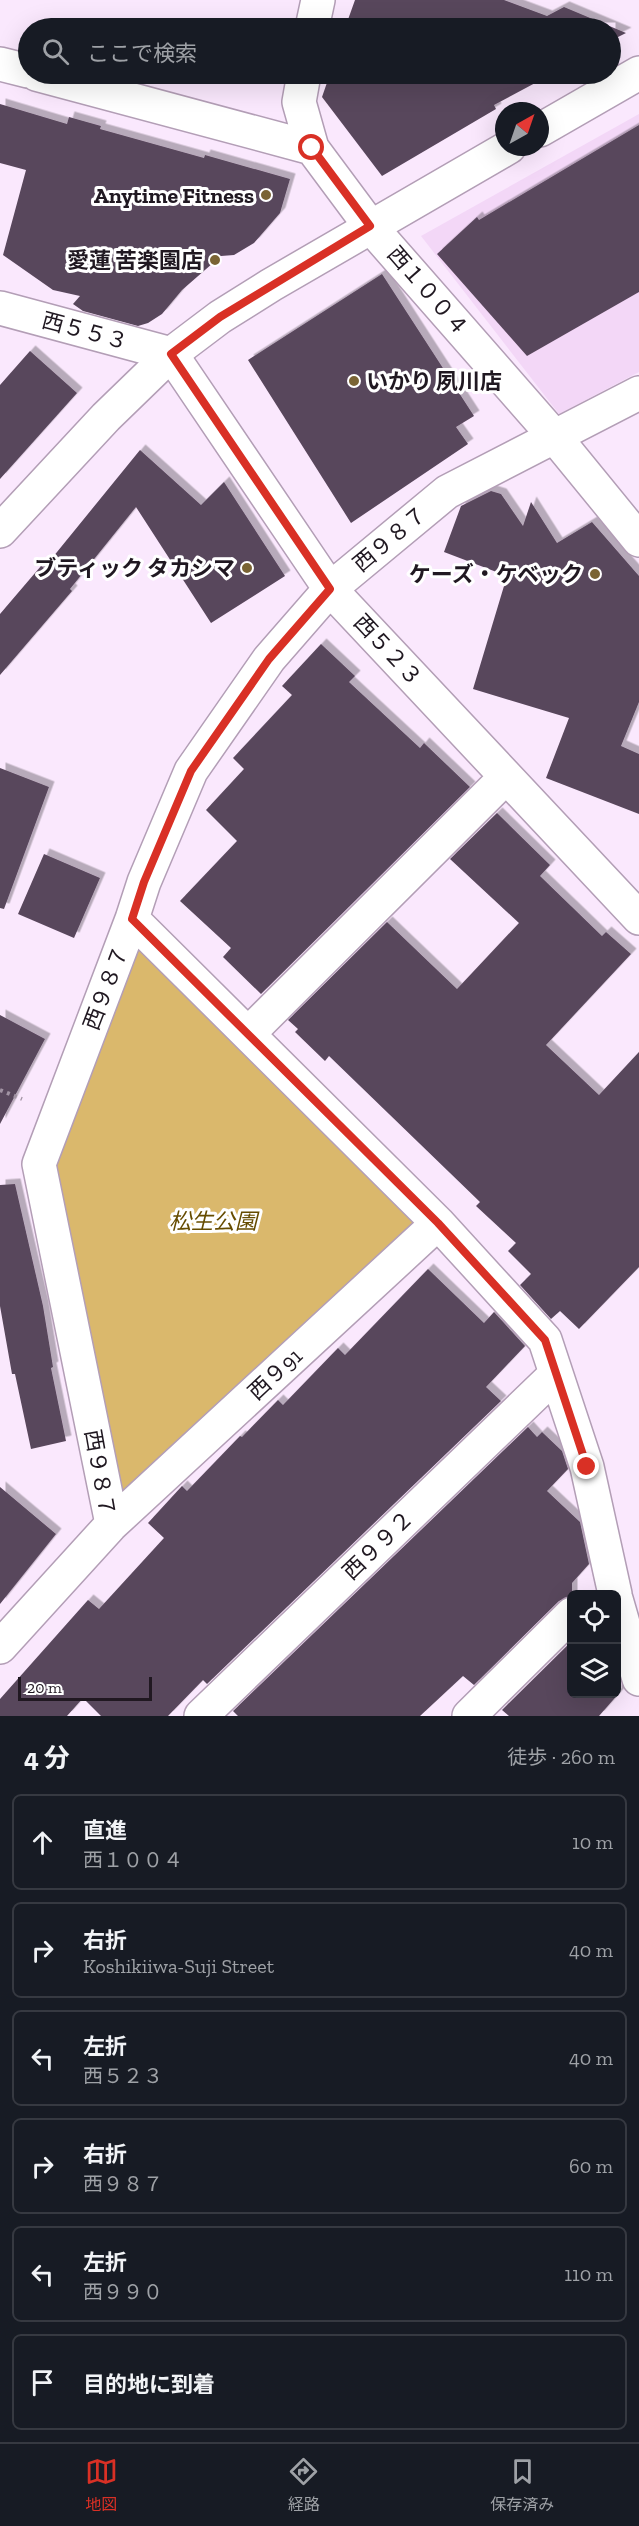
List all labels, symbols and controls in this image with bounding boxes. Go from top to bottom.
search box [18,18,621,84]
icon: search [39,35,72,68]
text: ここで検索 [87,40,197,67]
north arrow [495,102,549,156]
route start [298,134,324,160]
place label: Anytime Fitness [94,182,254,209]
marker: Anytime Fitness [259,188,273,202]
street label: 西１００４ [382,241,474,341]
place label: 愛蓮 苦楽園店 [67,247,203,274]
marker: 愛蓮 苦楽園店 [208,253,222,267]
street label: 西５５３ [39,307,131,355]
place label: いかり 夙川店 [366,368,502,395]
marker: いかり 夙川店 [347,374,361,388]
street label: 西９８７ [348,500,432,578]
place label: ブティック タカシマ [34,555,235,582]
marker: ブティック タカシマ [240,561,254,575]
place label: ケーズ・ケベック [409,561,583,588]
marker: ケーズ・ケベック [588,567,602,581]
street label: 西５２３ [348,609,428,691]
street label: 西９８７ [78,942,134,1034]
park label: 松生公園 [169,1208,260,1235]
street label: 西９91 [242,1342,308,1406]
street label: 西９８７ [79,1427,121,1519]
route end [573,1453,599,1479]
street label: 西９９２ [337,1505,419,1585]
map controls [567,1590,621,1698]
button: locate [567,1590,621,1644]
button: layers [567,1644,621,1698]
scale bar [18,1674,152,1702]
text: 20 m [27,1678,62,1697]
text: 4 分 [24,1742,70,1774]
text: 徒歩 · 260 m [507,1745,615,1769]
text: 直進 [83,1817,127,1844]
icon: ahead [26,1826,59,1859]
text: 10 m [572,1830,613,1854]
text: 西１００４ [83,1848,183,1872]
text: 右折 [83,1927,127,1954]
icon: right [26,1934,59,1967]
text: 40 m [569,1938,613,1962]
text: Koshikiiwa-Suji Street [83,1954,274,1978]
text: 左折 [83,2033,127,2060]
icon: left [26,2042,59,2075]
text: 40 m [569,2046,613,2070]
text: 西５２３ [83,2064,163,2088]
text: 右折 [83,2141,127,2168]
icon: right [26,2150,59,2183]
text: 60 m [569,2154,613,2178]
text: 西９８７ [83,2172,163,2196]
text: 左折 [83,2249,127,2276]
icon: left [26,2258,59,2291]
text: 110 m [564,2262,613,2286]
text: 西９９０ [83,2280,163,2304]
icon: arrive [26,2366,59,2399]
text: 目的地に到着 [83,2371,215,2398]
tab: 地図 [85,2455,118,2515]
tab: 経路 [287,2455,320,2515]
tab: 保存済み [490,2455,554,2515]

